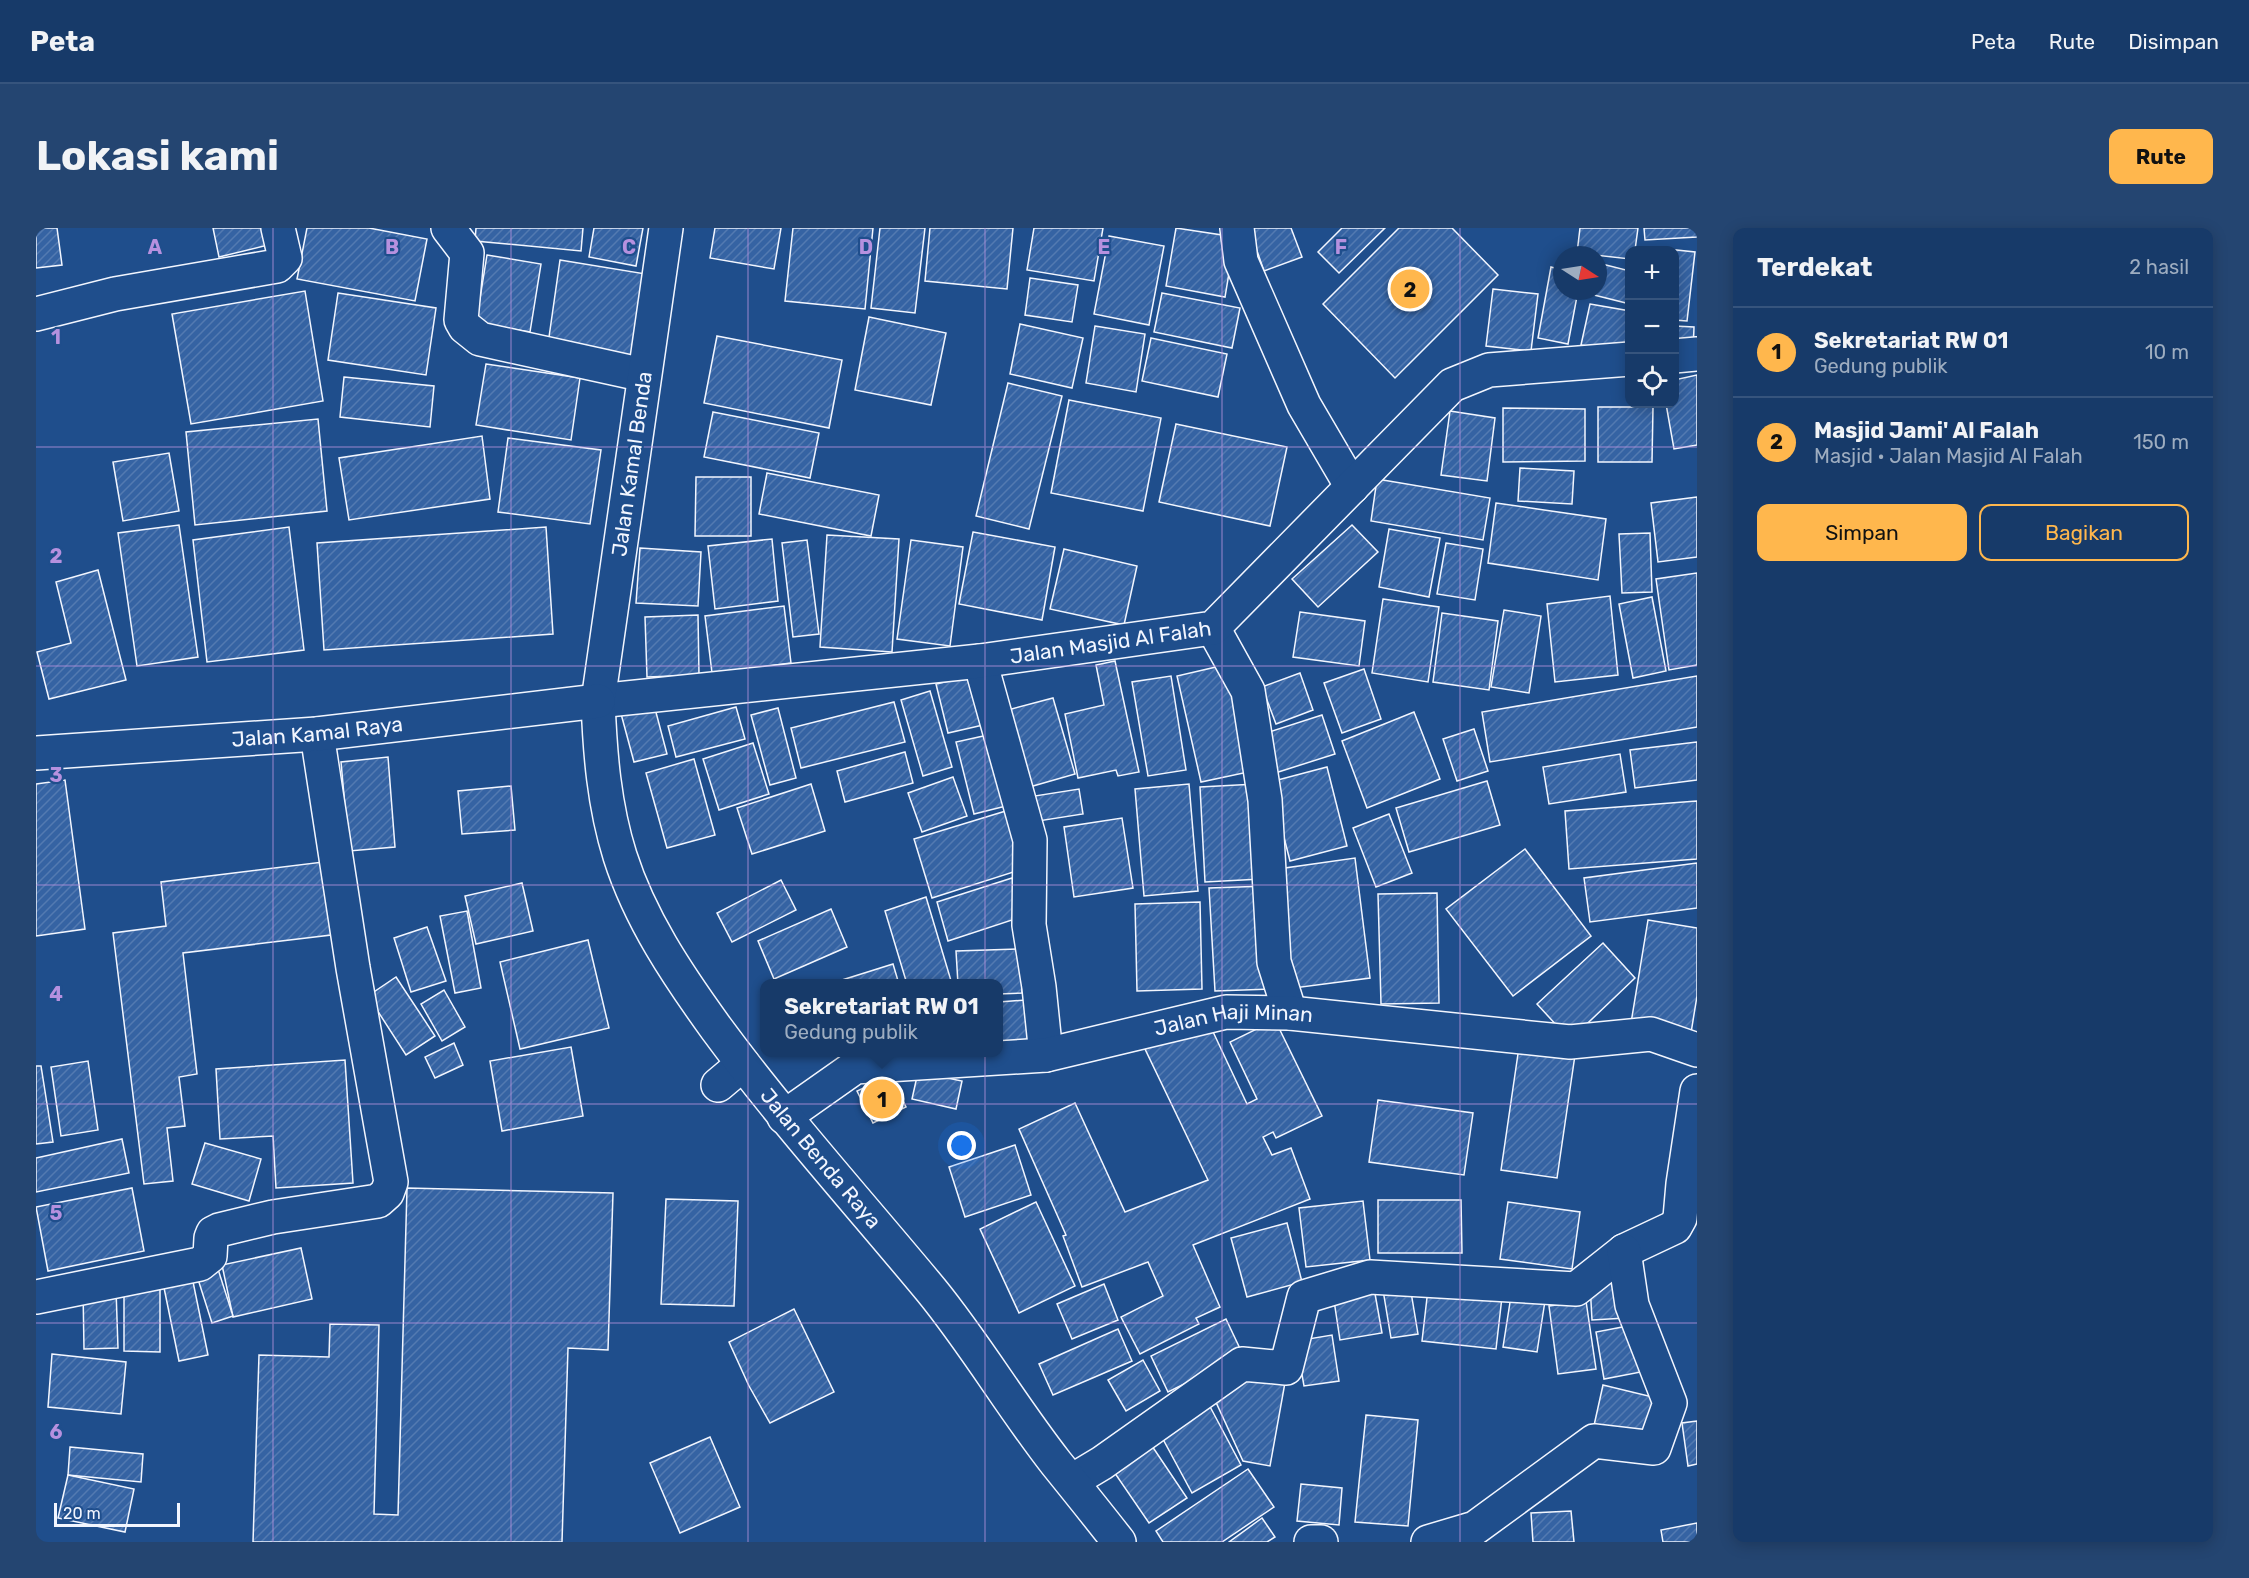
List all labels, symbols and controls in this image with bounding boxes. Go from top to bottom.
text: Peta [30,25,95,58]
text: Peta [1971,29,2016,54]
text: Rute [2049,29,2095,54]
text: Disimpan [2128,29,2219,54]
button: Rute [2109,129,2213,184]
text: Lokasi kami [36,131,279,181]
text: A [148,235,163,259]
text: B [385,235,399,259]
text: C [622,235,636,259]
text: D [859,235,873,259]
text: E [1098,235,1110,259]
text: F [1335,235,1347,259]
north arrow [1553,246,1607,300]
map controls [1625,246,1679,408]
button: + [1625,246,1679,300]
text: Terdekat [1757,252,1872,283]
text: 2 hasil [2129,255,2189,279]
pin: 2 [1390,266,1430,312]
button: − [1625,300,1679,354]
text: 1 [51,325,61,349]
text: Sekretariat RW 01 [1814,327,2009,354]
text: 1 [1772,340,1781,364]
text: 10 m [2145,340,2189,364]
button: locate [1625,354,1679,408]
text: Gedung publik [1814,354,1948,378]
street label: Jalan Kamal Benda [606,370,657,558]
text: Masjid Jami' Al Falah [1814,417,2039,444]
text: 2 [1770,430,1783,454]
text: 150 m [2133,430,2189,454]
text: Masjid · Jalan Masjid Al Falah [1814,444,2083,468]
button: Simpan [1757,504,1967,561]
button: Bagikan [1979,504,2189,561]
text: 2 [50,544,63,568]
street label: Jalan Masjid Al Falah [1008,615,1213,669]
street label: Jalan Kamal Raya [231,711,404,752]
text: 3 [49,763,63,787]
popup [760,979,1003,1057]
text: 4 [49,982,63,1006]
text: Sekretariat RW 01 [784,993,979,1020]
street label: Jalan Haji Minan [1151,999,1314,1041]
text: Gedung publik [784,1020,918,1044]
pin: 1 [862,1076,902,1122]
street label: Jalan Benda Raya [755,1083,887,1233]
your location [947,1131,976,1160]
text: 5 [50,1201,63,1225]
text: 6 [49,1420,63,1444]
scale bar [54,1500,180,1528]
text: 20 m [63,1504,101,1523]

